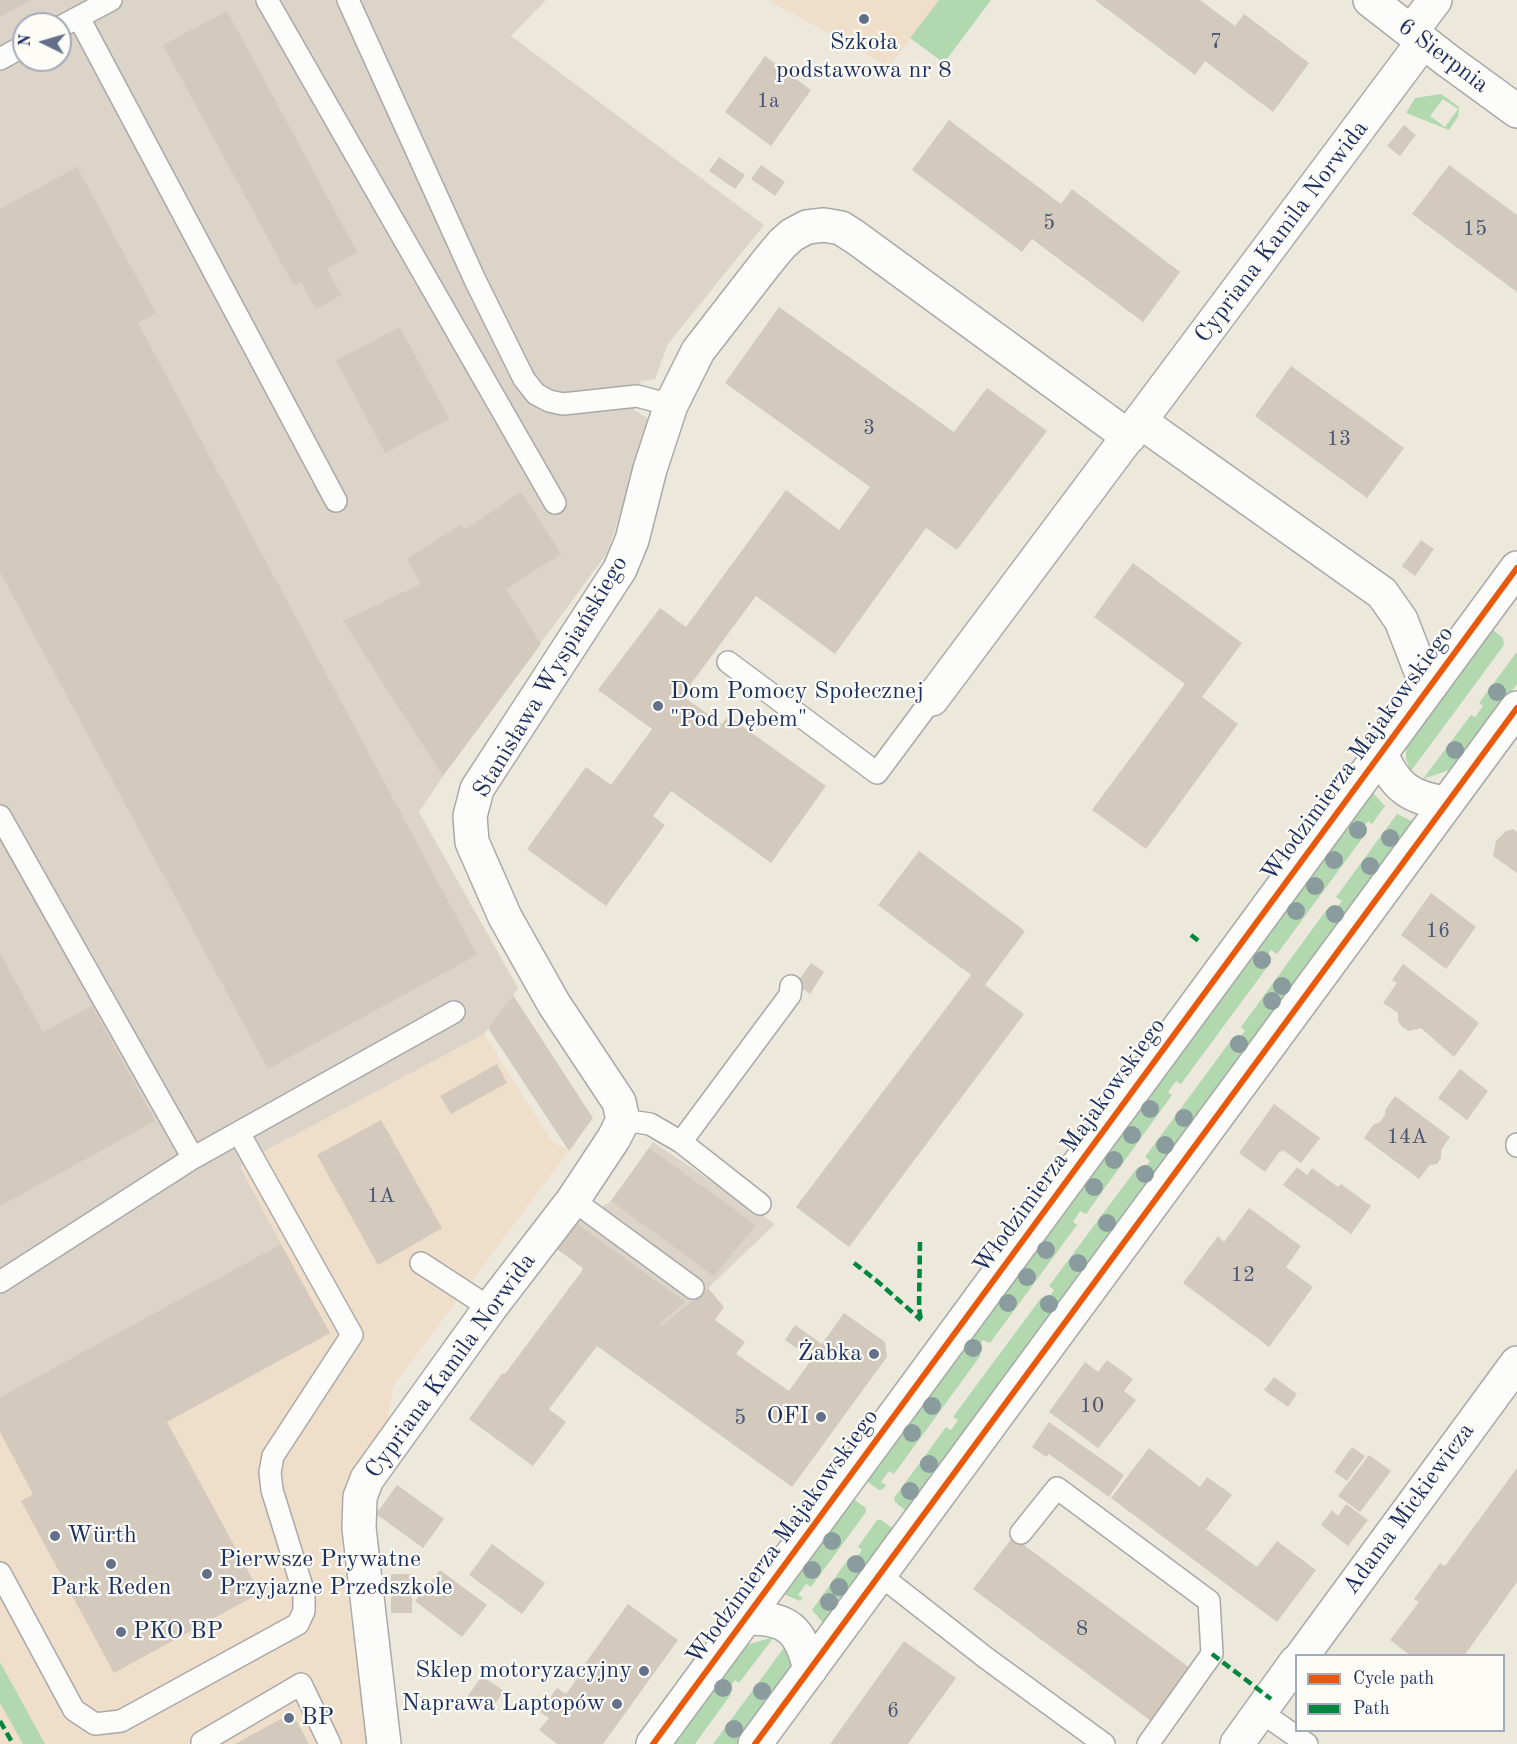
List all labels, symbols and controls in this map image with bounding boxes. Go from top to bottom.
north arrow [12,12,72,72]
marker: Szkoła podstawowa nr 8 [857,12,871,26]
street label: 6 Sierpnia [1392,12,1494,100]
place label: Szkoła podstawowa nr 8 [776,29,952,85]
house number: 7 [1210,29,1222,55]
text: N [18,34,35,47]
house number: 1a [757,88,779,114]
street label: Cypriana Kamila Norwida [1189,115,1375,349]
house number: 5 [1043,210,1055,236]
house number: 15 [1463,216,1487,242]
house number: 3 [863,415,875,441]
house number: 13 [1327,426,1351,452]
street label: Stanisława Wyspiańskiego [467,551,635,803]
street label: Włodzimierza Majakowskiego [1256,621,1460,887]
place label: Dom Pomocy Społecznej "Pod Dębem" [670,678,924,734]
marker: Dom Pomocy Społecznej "Pod Dębem" [651,699,665,713]
house number: 16 [1426,918,1450,944]
street label: Włodzimierza Majakowskiego [968,1013,1172,1279]
house number: 14A [1387,1124,1427,1150]
house number: 1A [367,1183,395,1209]
street label: Cypriana Kamila Norwida [360,1248,542,1484]
house number: 12 [1231,1262,1255,1288]
place label: Żabka [798,1340,862,1368]
marker: Żabka [867,1347,881,1361]
house number: 10 [1080,1393,1104,1419]
place label: OFI [767,1403,809,1431]
street label: Włodzimierza Majakowskiego [681,1404,885,1670]
house number: 5 [734,1405,746,1431]
marker: OFI [814,1410,828,1424]
street label: Adama Mickiewicza [1337,1417,1481,1601]
place label: Würth [67,1522,137,1550]
marker: Würth [48,1529,62,1543]
place label: Pierwsze Prywatne Przyjazne Przedszkole [219,1546,452,1602]
marker: Park Reden [104,1557,118,1571]
marker: Pierwsze Prywatne Przyjazne Przedszkole [200,1567,214,1581]
place label: Park Reden [51,1574,171,1602]
house number: 8 [1076,1616,1088,1642]
place label: PKO BP [133,1618,223,1646]
marker: PKO BP [114,1625,128,1639]
legend [1295,1654,1505,1732]
place label: Sklep motoryzacyjny [415,1657,632,1685]
marker: Sklep motoryzacyjny [637,1664,651,1678]
text: Cycle path [1353,1670,1434,1688]
place label: Naprawa Laptopów [401,1690,605,1718]
marker: Naprawa Laptopów [610,1697,624,1711]
house number: 6 [887,1698,899,1724]
text: Path [1353,1700,1389,1718]
place label: BP [301,1704,334,1732]
marker: BP [282,1711,296,1725]

